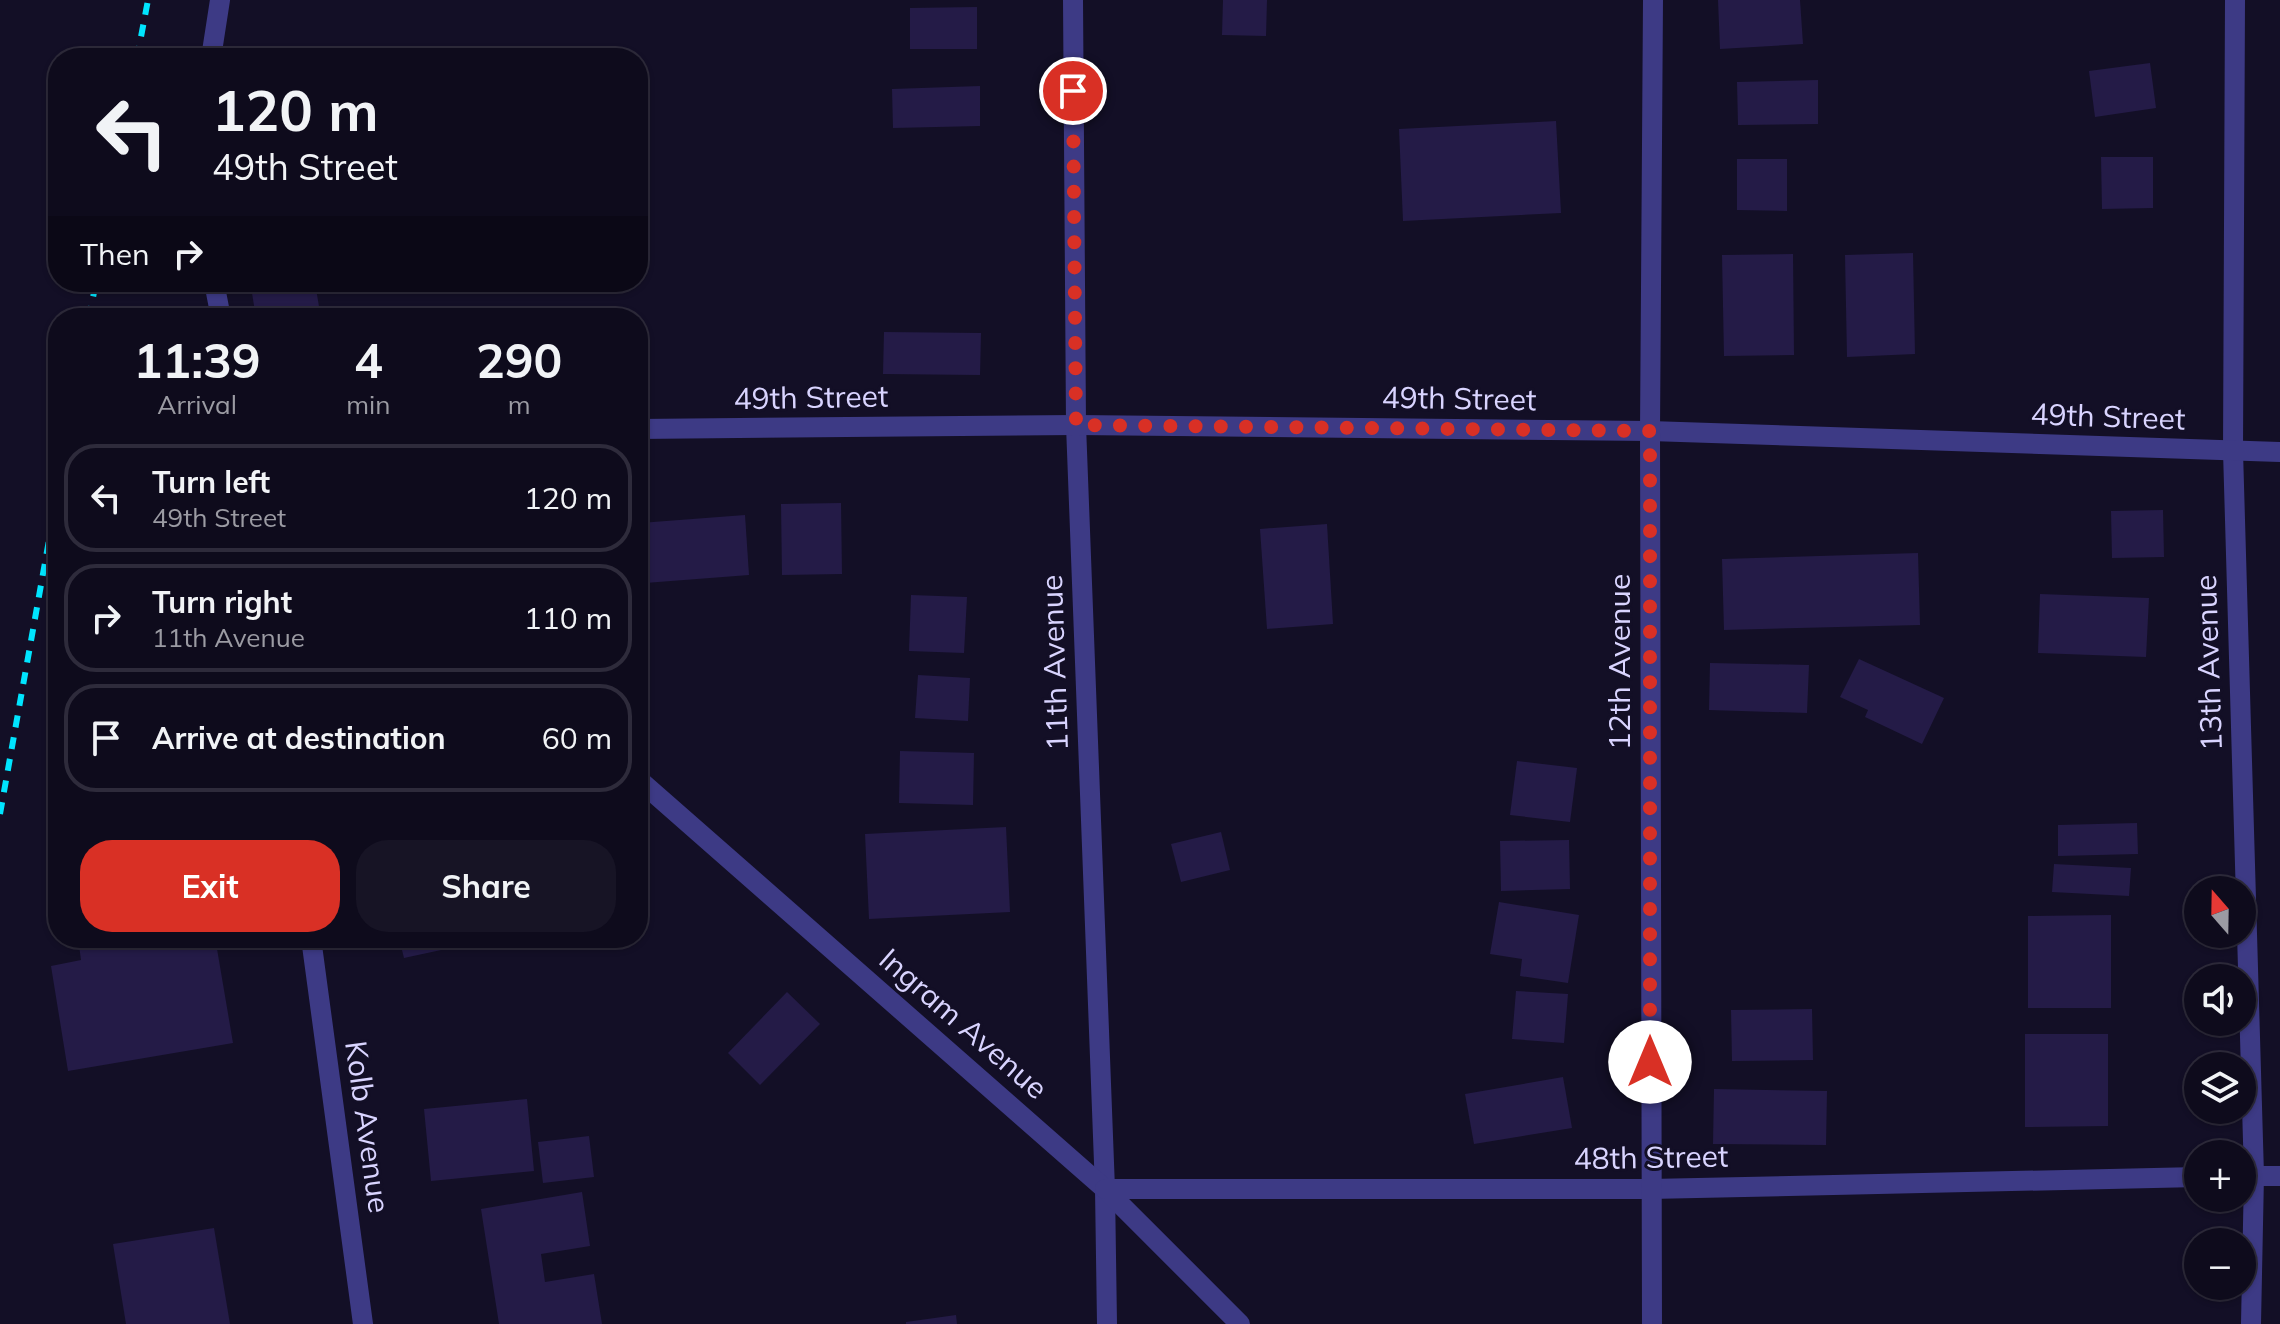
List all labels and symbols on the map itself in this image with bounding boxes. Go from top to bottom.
pin [1039,57,1107,125]
street label: 49th Street [733,377,889,417]
street label: 49th Street [1381,378,1537,418]
street label: 49th Street [2030,394,2186,438]
street label: 11th Avenue [1032,574,1076,752]
street label: 12th Avenue [1600,574,1638,750]
street label: 13th Avenue [2186,574,2230,752]
north arrow [2184,876,2256,948]
street label: Ingram Avenue [872,940,1056,1107]
position arrow [1608,1020,1692,1104]
street label: Kolb Avenue [337,1038,399,1215]
street label: 48th Street [1573,1137,1729,1177]

